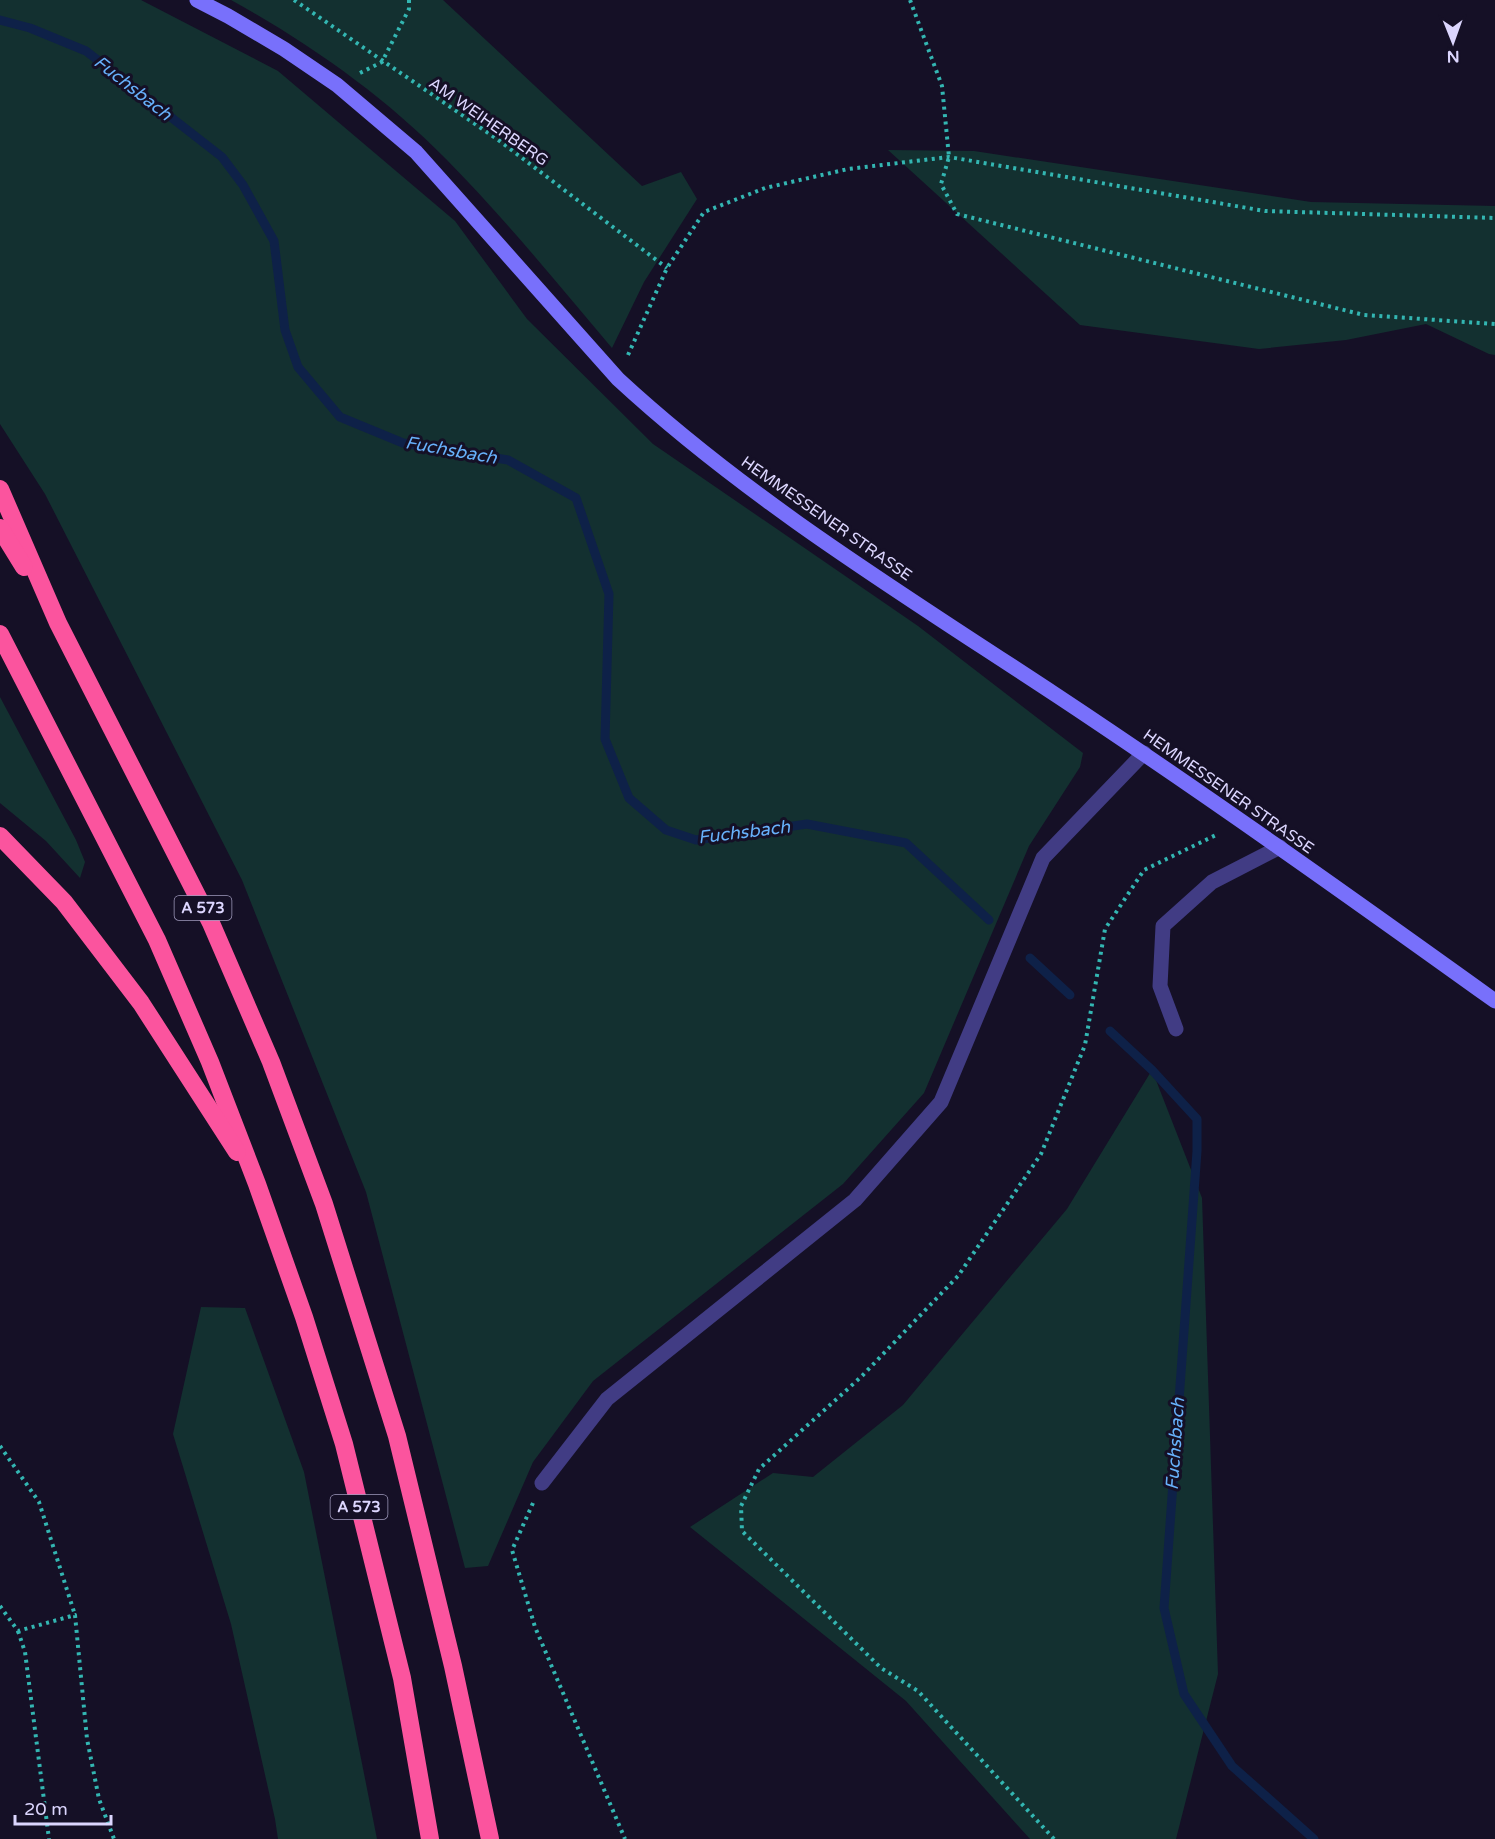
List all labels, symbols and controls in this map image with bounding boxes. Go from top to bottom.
north arrow [1423,12,1483,72]
text: N [1447,46,1460,66]
water label: Fuchsbach [90,51,177,126]
street label: AM WEIHERBERG [425,73,552,170]
water label: Fuchsbach [404,431,499,469]
street label: HEMMESSENER STRASSE [737,452,916,586]
street label: HEMMESSENER STRASSE [1139,725,1318,859]
water label: Fuchsbach [697,815,792,849]
road number: A 573 [174,896,232,920]
water label: Fuchsbach [1161,1396,1189,1491]
road number: A 573 [330,1495,388,1519]
scale bar [15,1788,111,1826]
text: 20 m [24,1798,68,1820]

